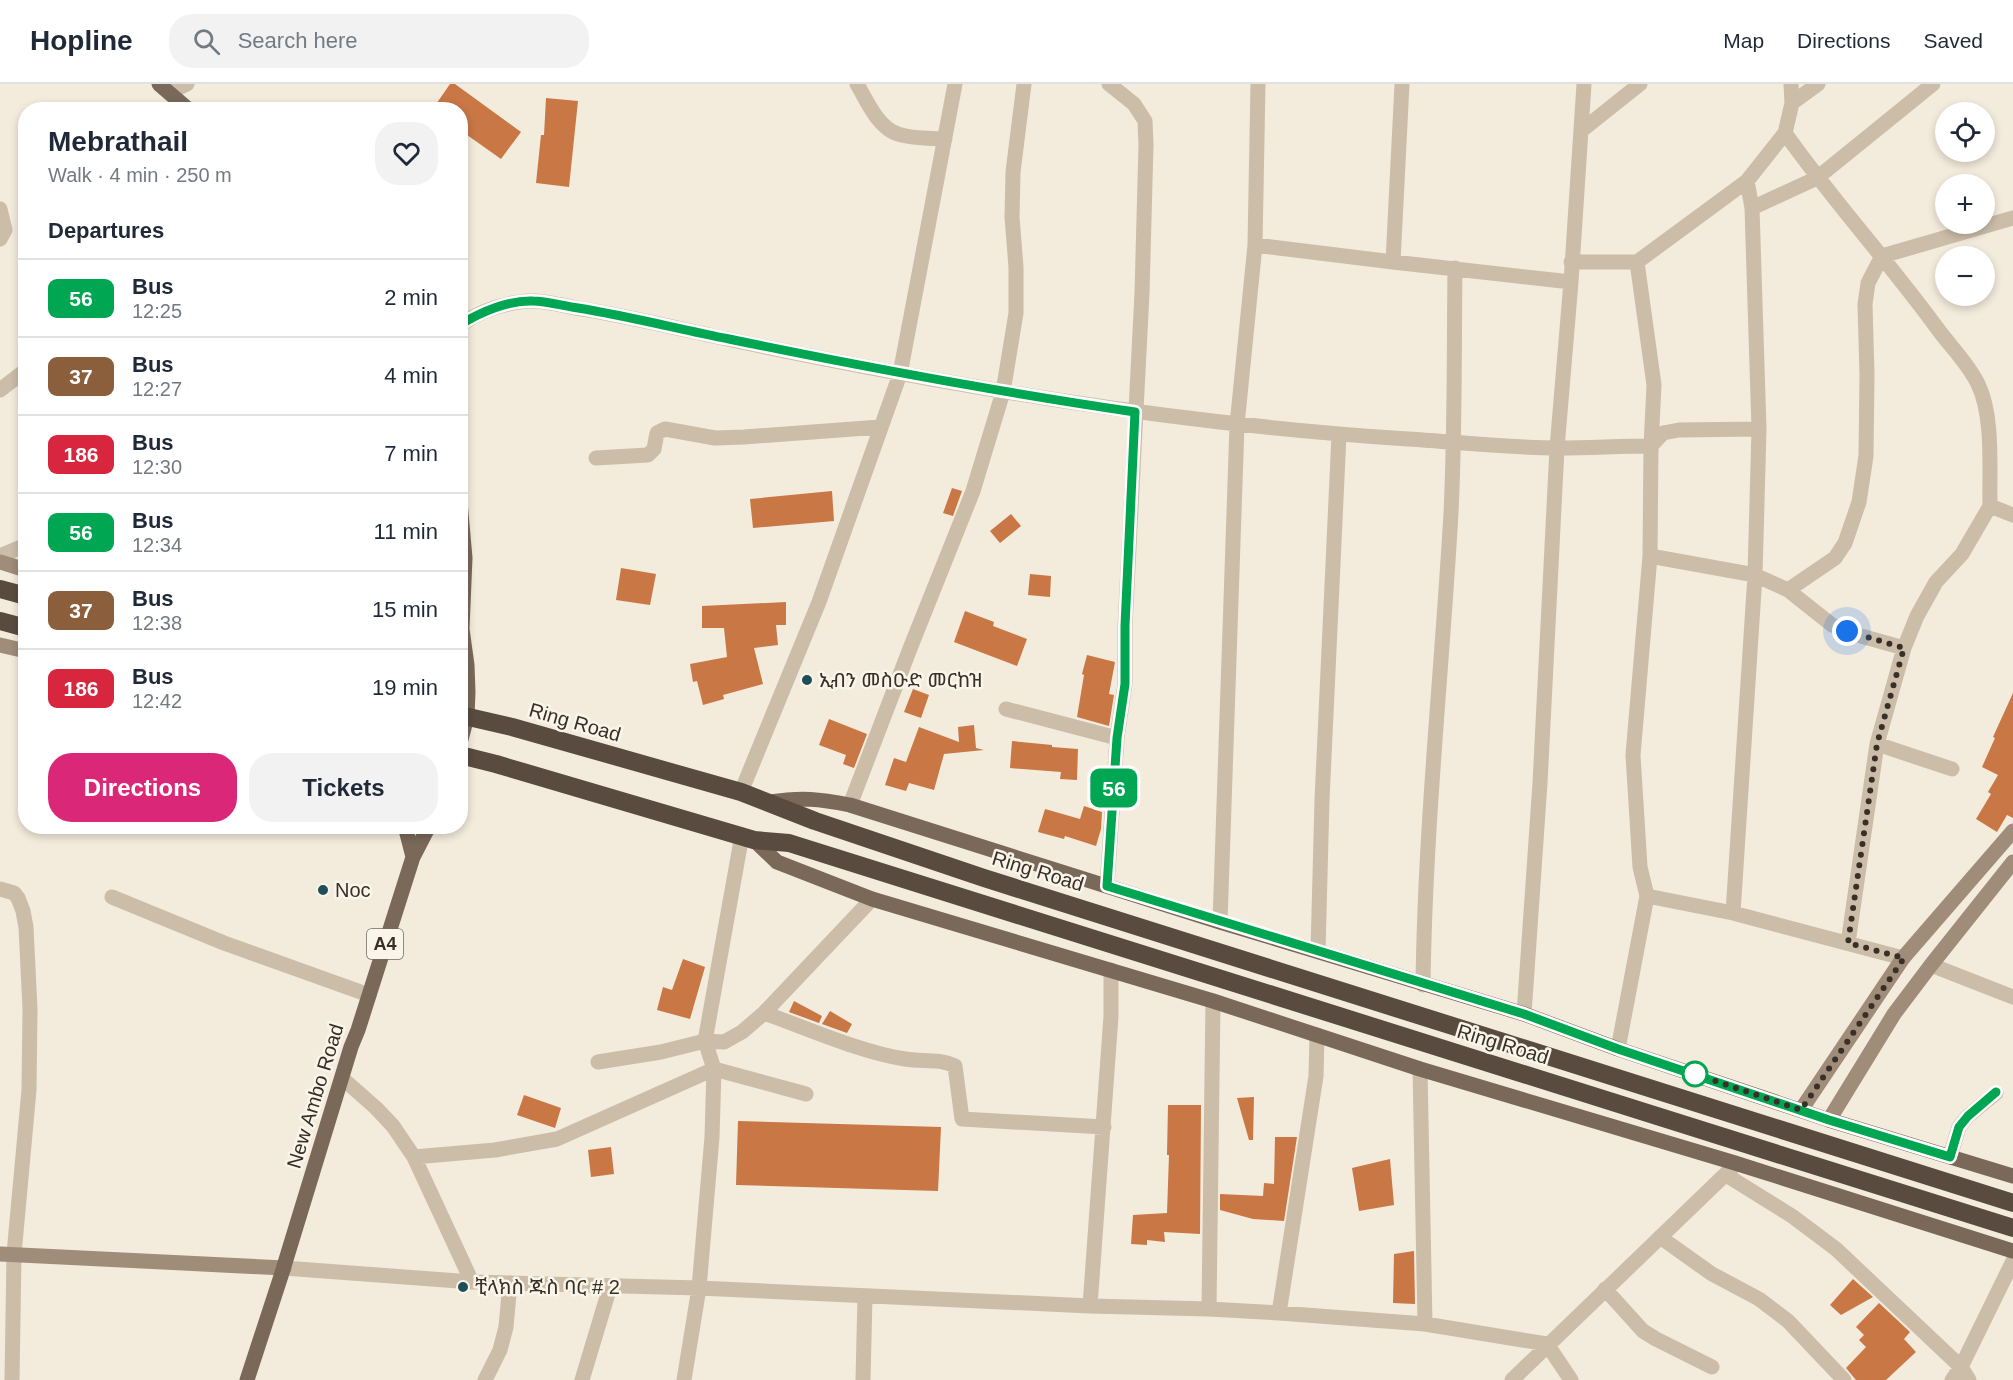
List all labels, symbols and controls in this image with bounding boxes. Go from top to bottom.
search box [169,14,589,68]
text: Hopline [30,25,133,56]
icon: search [190,25,223,58]
text: Search here [238,28,358,53]
text: Map [1723,29,1764,52]
text: Directions [1797,29,1890,52]
text: Saved [1923,29,1983,52]
map controls [1935,102,1995,306]
button: locate [1935,102,1995,162]
button: heart [375,122,438,185]
text: Mebrathail [48,126,188,157]
text: Walk · 4 min · 250 m [48,164,232,186]
button: + [1935,174,1995,234]
text: Departures [48,218,164,243]
button: − [1935,246,1995,306]
text: Bus [132,274,174,299]
text: 2 min [384,285,438,310]
text: 56 [69,287,93,310]
text: 12:25 [132,300,182,322]
text: Bus [132,352,174,377]
text: 4 min [384,363,438,388]
text: 37 [69,365,93,388]
text: 12:27 [132,378,182,400]
text: Bus [132,430,174,455]
text: 7 min [384,441,438,466]
text: 186 [63,443,99,466]
text: 12:30 [132,456,182,478]
text: Bus [132,508,174,533]
text: 11 min [374,519,438,544]
text: 56 [69,521,93,544]
text: 12:34 [132,534,182,556]
text: Bus [132,586,174,611]
text: 15 min [372,597,438,622]
text: 37 [69,599,93,622]
text: 12:38 [132,612,182,634]
your location [1832,616,1862,646]
text: Bus [132,664,174,689]
place label: ኢብን መስዑድ መርከዝ [819,669,983,691]
marker: ኢብን መስዑድ መርከዝ [800,673,814,687]
text: 19 min [372,675,438,700]
text: 186 [63,677,99,700]
text: 12:42 [132,690,182,712]
street label: Ring Road [527,698,623,746]
button: Directions [48,753,237,822]
button: Tickets [249,753,438,822]
line badge: 56 [1087,768,1141,808]
text: 56 [1102,777,1126,800]
street label: Ring Road [990,847,1086,895]
place label: Noc [335,879,371,901]
marker: Noc [316,883,330,897]
road number: A4 [367,929,403,959]
street label: Ring Road [1455,1020,1551,1068]
street label: New Ambo Road [283,1021,347,1171]
unlabelled marker [1682,1061,1708,1087]
place label: ቺላክስ ጁስ ባር # 2 [475,1276,620,1298]
marker: ቺላክስ ጁስ ባር # 2 [456,1280,470,1294]

